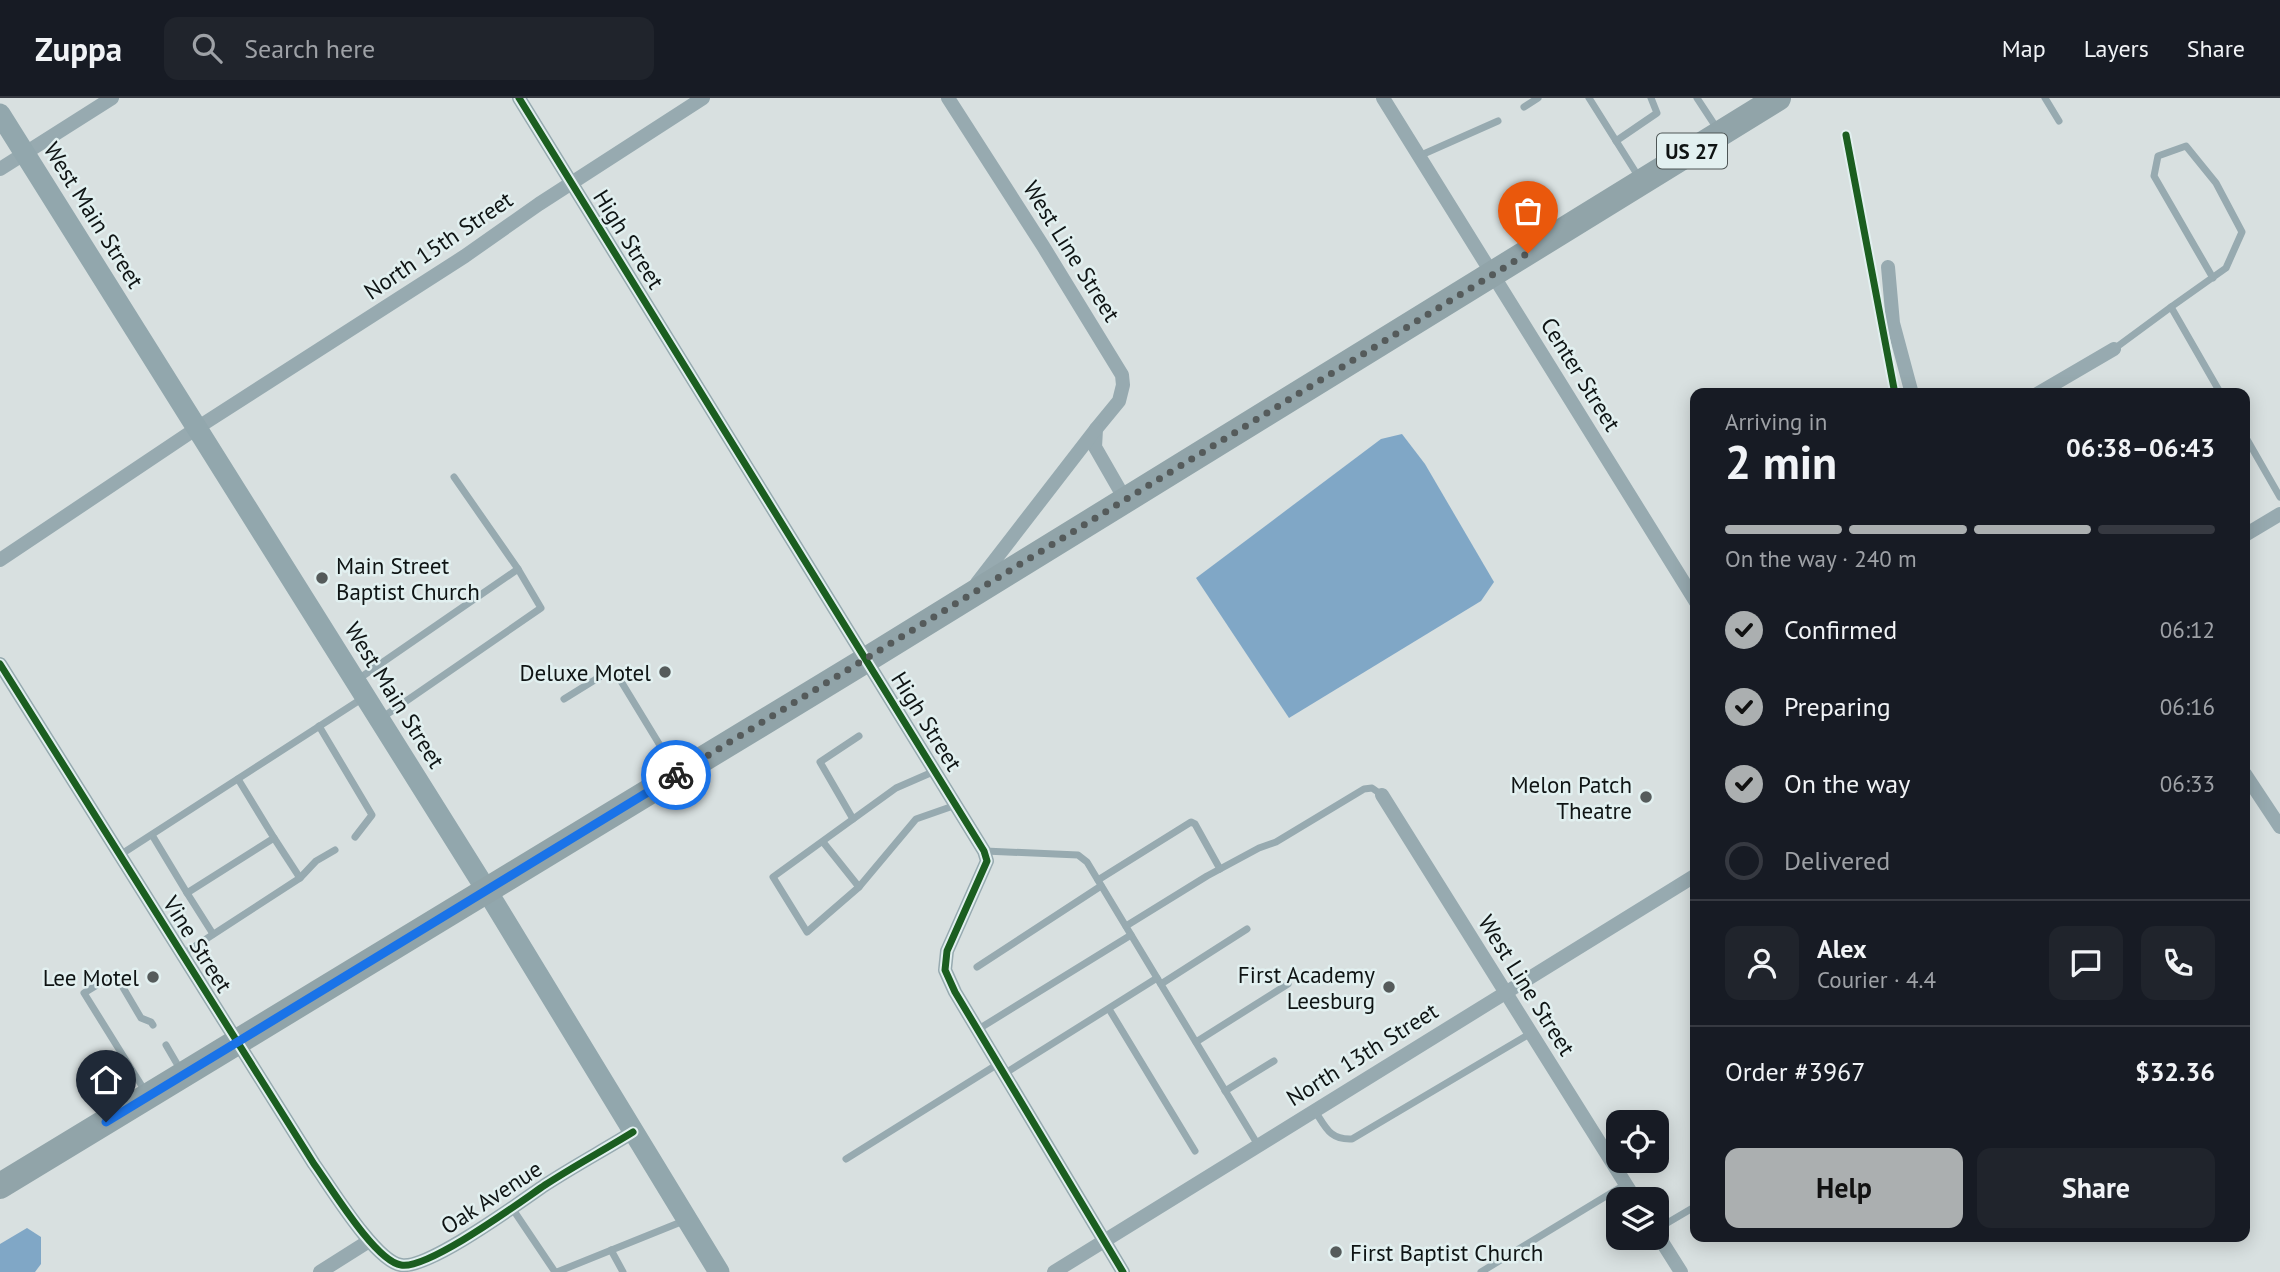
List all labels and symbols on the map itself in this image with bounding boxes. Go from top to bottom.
road number: US 27 [1657,134,1727,168]
street label: West Main Street [38,137,151,293]
street label: West Line Street [1017,175,1127,327]
pin [1498,181,1558,253]
street label: North 15th Street [358,184,518,305]
street label: High Street [587,184,671,294]
street label: Center Street [1535,312,1627,436]
place label: Main Street Baptist Church [336,551,480,606]
marker: Main Street Baptist Church [314,570,330,586]
street label: West Main Street [339,617,452,773]
place label: Deluxe Motel [520,658,651,687]
marker: Deluxe Motel [657,664,673,680]
street label: High Street [885,666,969,776]
courier [641,740,711,810]
place label: Melon Patch Theatre [1510,770,1632,825]
marker: Melon Patch Theatre [1638,789,1654,805]
street label: Vine Street [156,890,239,998]
street label: West Line Street [1472,909,1582,1061]
place label: First Academy Leesburg [1238,960,1375,1015]
place label: Lee Motel [43,963,139,992]
marker: Lee Motel [145,969,161,985]
marker: First Academy Leesburg [1381,979,1397,995]
street label: North 13th Street [1281,996,1443,1112]
pin [76,1050,136,1122]
street label: Oak Avenue [435,1154,547,1240]
place label: First Baptist Church [1350,1238,1543,1267]
marker: First Baptist Church [1328,1244,1344,1260]

